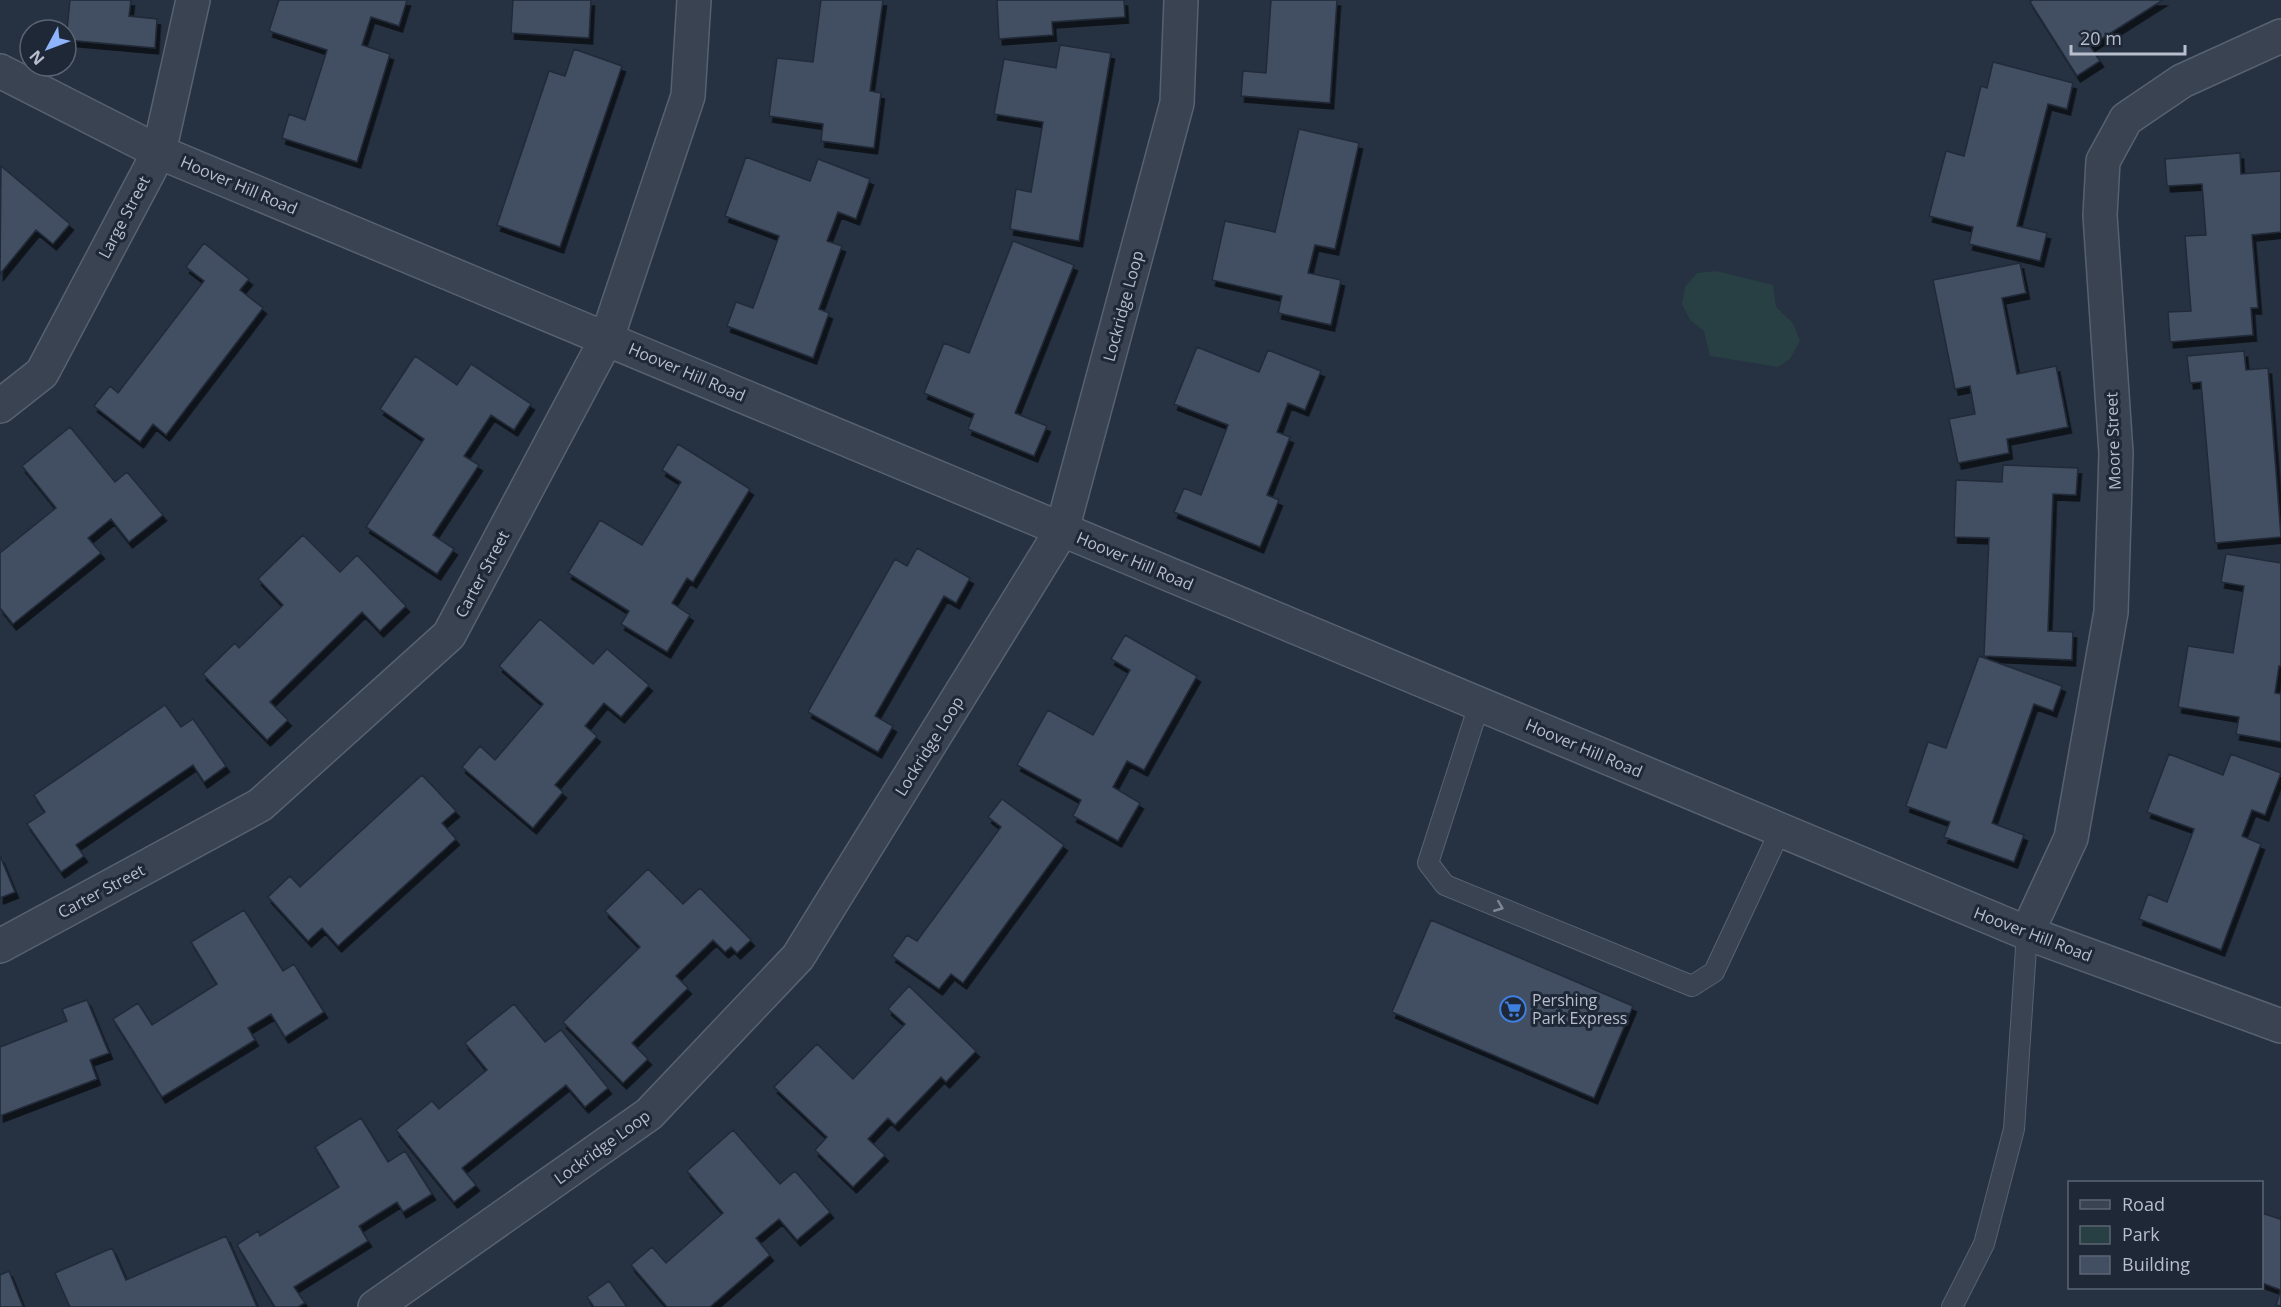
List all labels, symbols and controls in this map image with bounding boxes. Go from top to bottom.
north arrow [18,18,78,78]
scale bar [2071,18,2185,56]
text: 20 m [2080,26,2122,50]
text: N [24,46,49,70]
street label: Hoover Hill Road [177,150,301,220]
street label: Large Street [93,172,155,262]
street label: Lockridge Loop [1098,248,1148,364]
street label: Hoover Hill Road [625,337,749,407]
street label: Moore Street [2100,391,2126,490]
street label: Carter Street [450,526,514,621]
street label: Hoover Hill Road [1073,526,1197,596]
street label: Lockridge Loop [890,692,968,800]
street label: Hoover Hill Road [1522,713,1646,783]
street label: Carter Street [54,859,149,923]
one-way arrow [1493,900,1504,912]
street label: Hoover Hill Road [1971,901,2095,967]
place label: Pershing Park Express [1532,989,1627,1029]
supermarket icon: Pershing Park Express [1498,994,1528,1024]
street label: Lockridge Loop [550,1105,654,1189]
legend [2068,1181,2263,1289]
text: Road [2122,1192,2165,1216]
text: Park [2122,1222,2160,1246]
text: Building [2122,1252,2190,1276]

